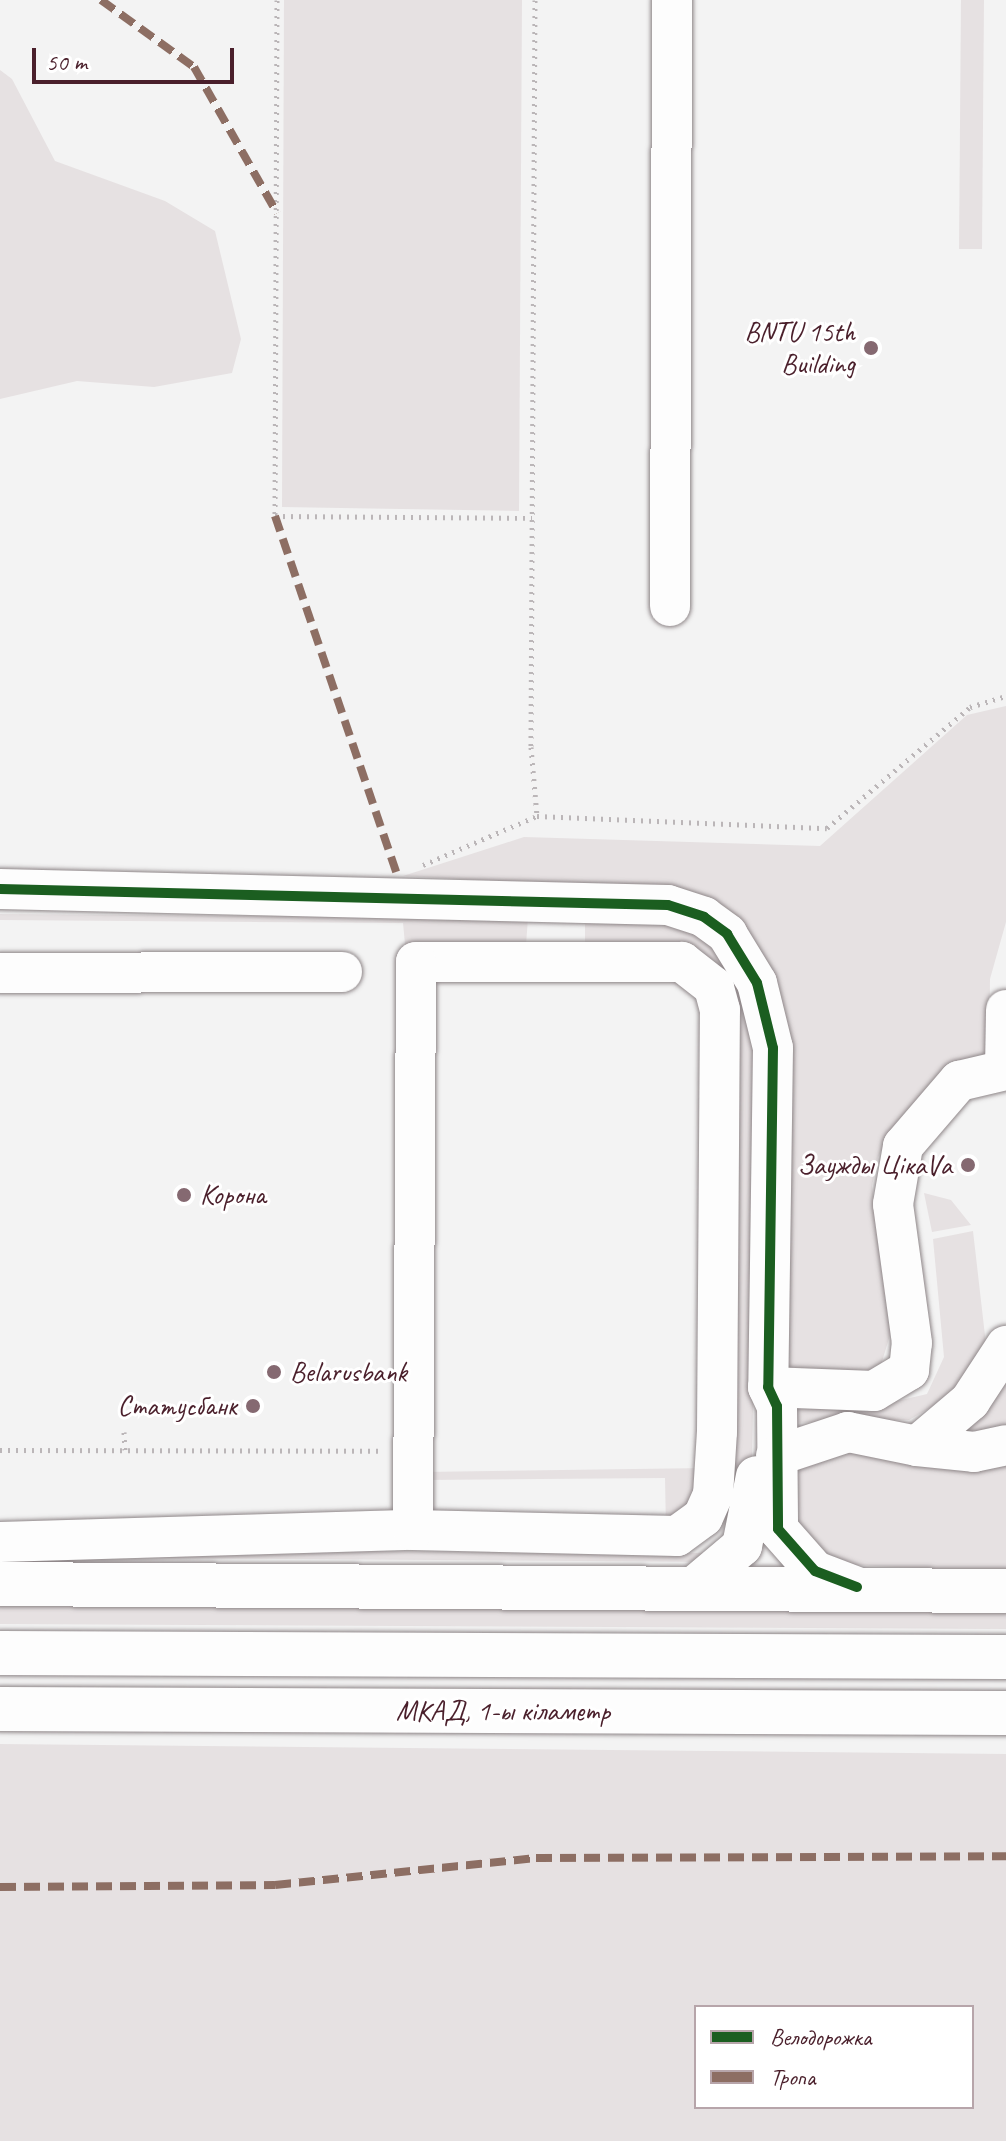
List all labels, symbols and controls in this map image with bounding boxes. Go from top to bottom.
scale bar [36,32,238,82]
text: 50 m [46,47,87,77]
place label: BNTU 15th Building [745,315,855,381]
marker: BNTU 15th Building [862,339,880,357]
place label: Заужды ЦікаVа [798,1148,952,1182]
marker: Заужды ЦікаVа [959,1156,977,1174]
place label: Корона [200,1178,266,1212]
marker: Корона [175,1186,193,1204]
place label: Belarusbank [290,1355,407,1389]
marker: Belarusbank [265,1363,283,1381]
place label: Статусбанк [117,1389,237,1423]
marker: Статусбанк [244,1397,262,1415]
street label: МКАД, 1-ы кіламетр [396,1694,610,1728]
legend [694,2005,974,2109]
text: Велодорожка [770,2022,871,2052]
text: Тропа [770,2062,815,2092]

